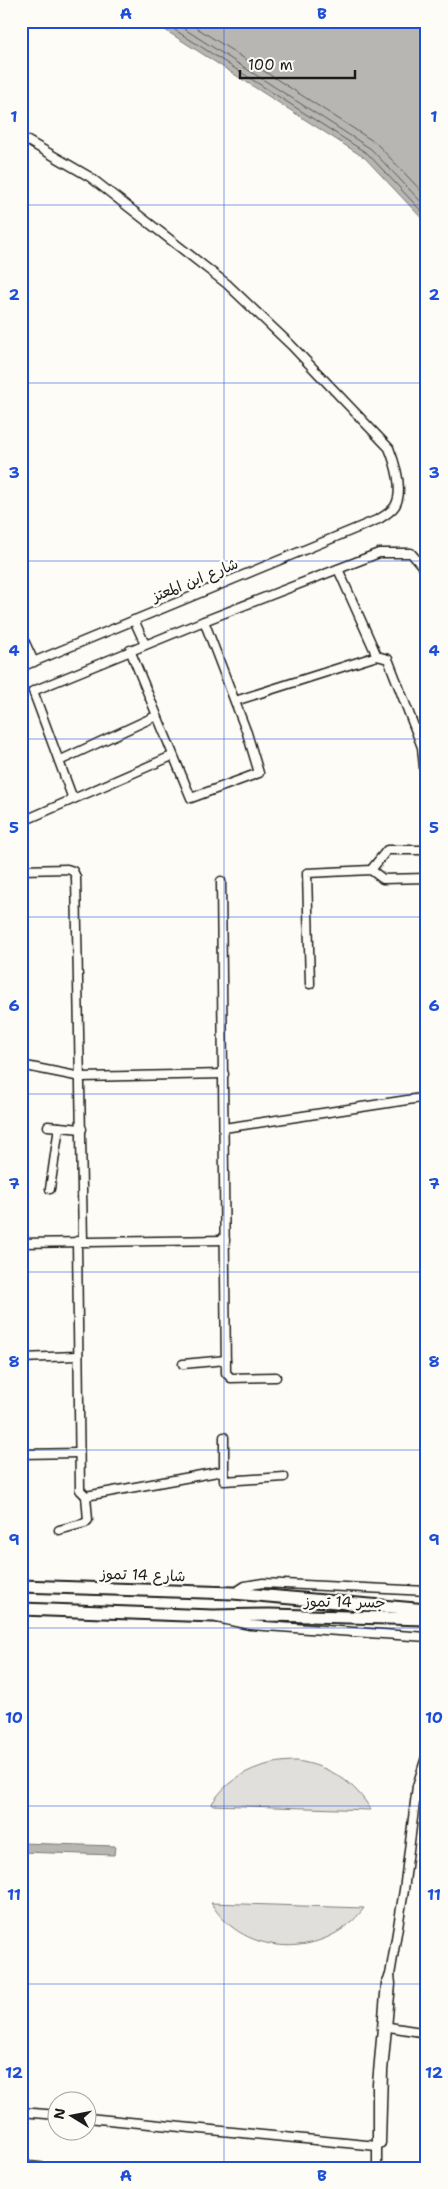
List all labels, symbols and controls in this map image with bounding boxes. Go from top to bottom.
text: A [120,3,132,24]
text: B [317,3,327,24]
scale bar [240,48,356,80]
text: 100 m [248,55,293,75]
text: 1 [10,106,18,127]
text: 1 [430,106,438,127]
text: 2 [8,284,20,305]
text: 2 [428,284,440,305]
text: 3 [8,462,20,483]
text: 3 [428,462,440,483]
street label: شارع ابن المعتز [147,554,241,607]
text: 4 [8,640,20,661]
text: 4 [428,640,440,661]
text: 5 [9,817,19,838]
text: 5 [429,817,439,838]
text: 6 [8,995,20,1016]
text: 6 [428,995,440,1016]
text: 7 [8,1173,20,1194]
text: 7 [428,1173,440,1194]
text: 8 [8,1351,20,1372]
text: 8 [428,1351,440,1372]
text: 9 [8,1529,20,1550]
text: 9 [428,1529,440,1550]
street label: شارع 14 تموز [99,1563,186,1586]
street label: جسر 14 تموز [303,1591,386,1613]
text: 10 [5,1707,23,1728]
text: 10 [425,1707,443,1728]
text: 11 [7,1884,21,1905]
text: 11 [427,1884,441,1905]
text: 12 [5,2062,23,2083]
text: 12 [425,2062,443,2083]
north arrow [48,2092,98,2142]
text: N [49,2107,69,2121]
text: A [120,2165,132,2186]
text: B [317,2165,327,2186]

